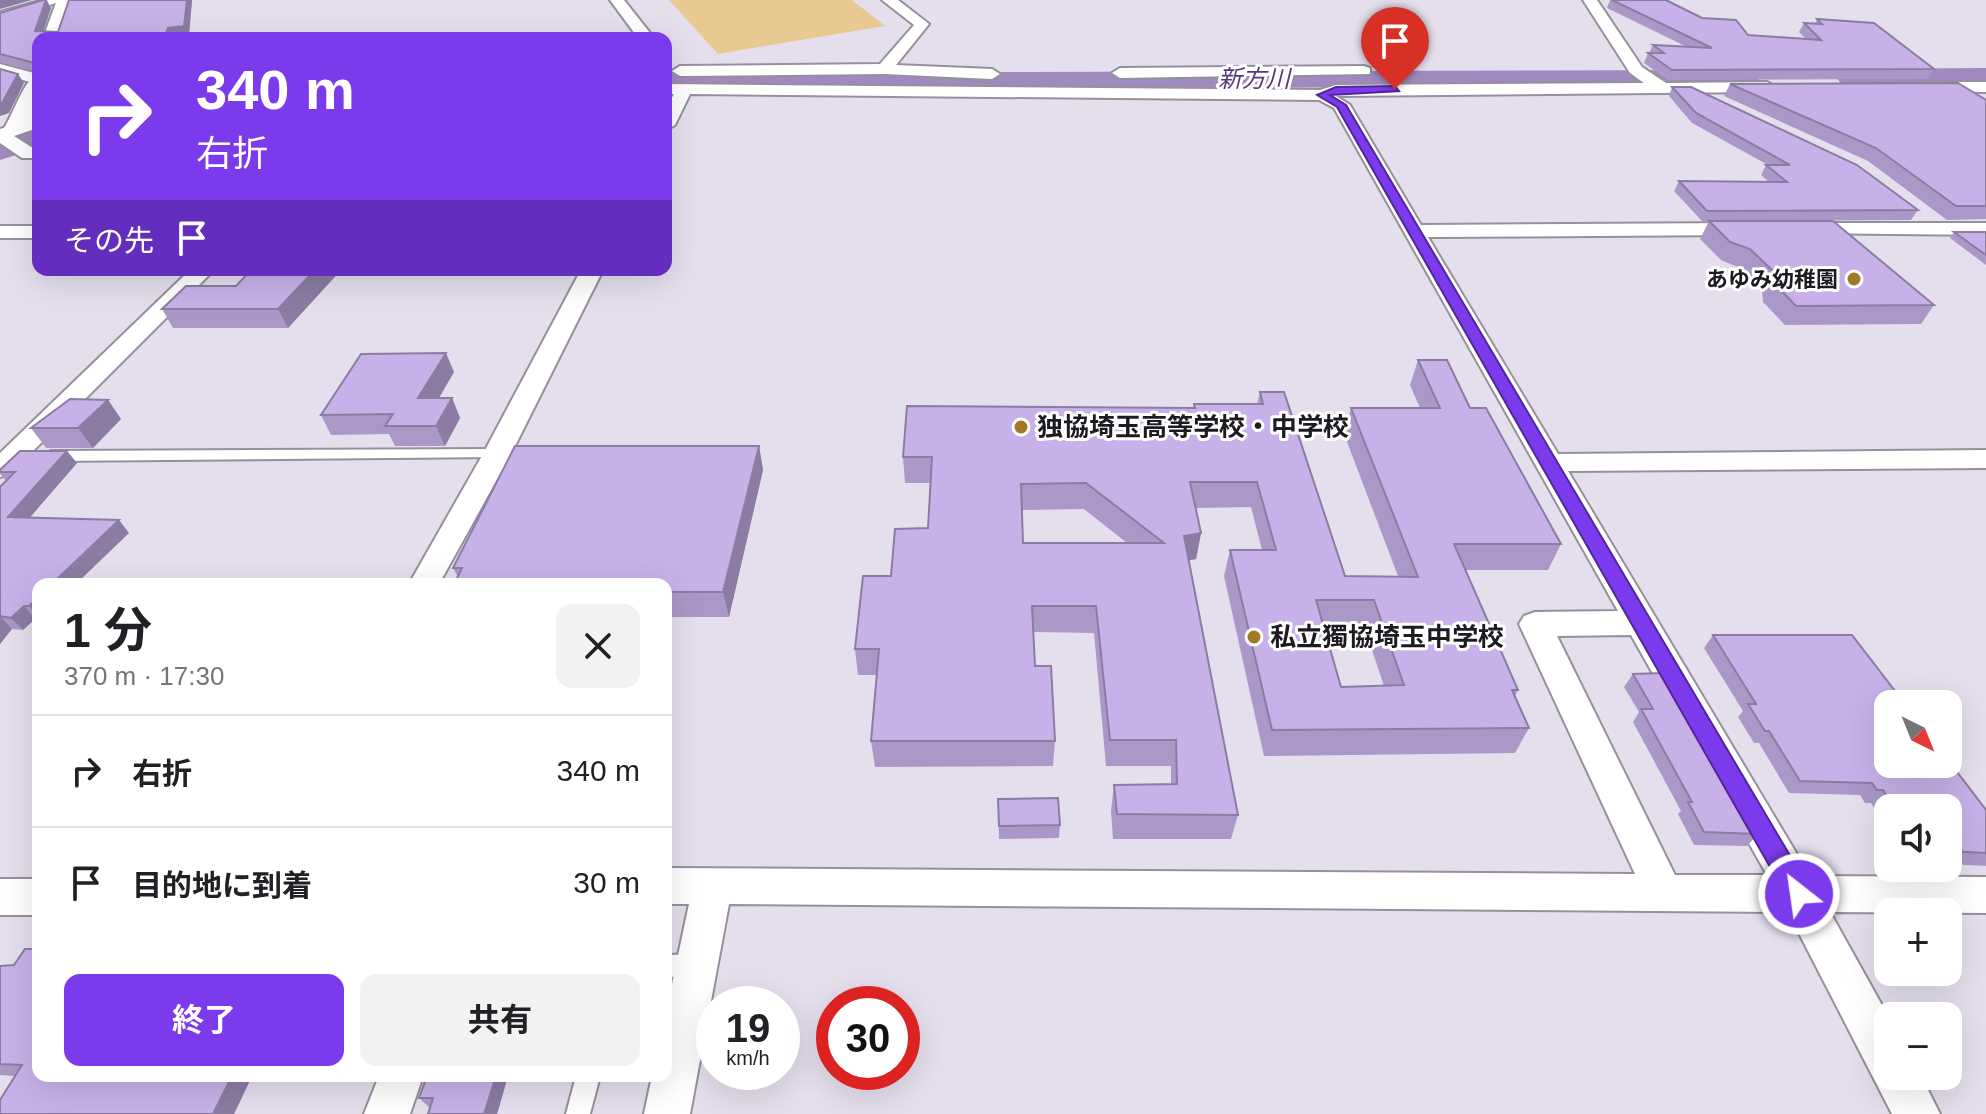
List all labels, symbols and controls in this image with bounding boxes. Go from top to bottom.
pin [1361,7,1429,89]
icon: arrive [1373,19,1417,63]
text: 340 m [196,58,355,121]
icon: right [64,64,168,168]
water label: 新方川 [1218,65,1293,92]
text: 右折 [196,133,268,174]
icon: arrive [170,216,214,260]
text: その先 [64,224,154,257]
place label: あゆみ幼稚園 [1706,267,1838,292]
marker: あゆみ幼稚園 [1845,270,1863,288]
place label: 独協埼玉高等学校・中学校 [1037,412,1349,442]
marker: 独協埼玉高等学校・中学校 [1012,418,1030,436]
text: 1 分 [64,604,152,657]
button: close [556,604,640,688]
place label: 私立獨協埼玉中学校 [1270,622,1504,652]
marker: 私立獨協埼玉中学校 [1245,628,1263,646]
text: 370 m · 17:30 [64,661,224,691]
north arrow [1874,690,1962,778]
map controls [1874,690,1962,1090]
icon: right [64,749,108,793]
text: 340 m [557,754,640,787]
text: 右折 [132,757,192,790]
button: sound [1874,794,1962,882]
position arrow [1757,852,1841,936]
icon: arrive [64,861,108,905]
text: 30 m [573,866,640,899]
text: 目的地に到着 [132,869,312,902]
button: + [1874,898,1962,986]
button: 終了 [64,974,344,1066]
button: 共有 [360,974,640,1066]
speed limit sign: 30 [816,986,920,1090]
button: − [1874,1002,1962,1090]
text: 19 [726,1006,770,1050]
text: km/h [726,1047,770,1069]

